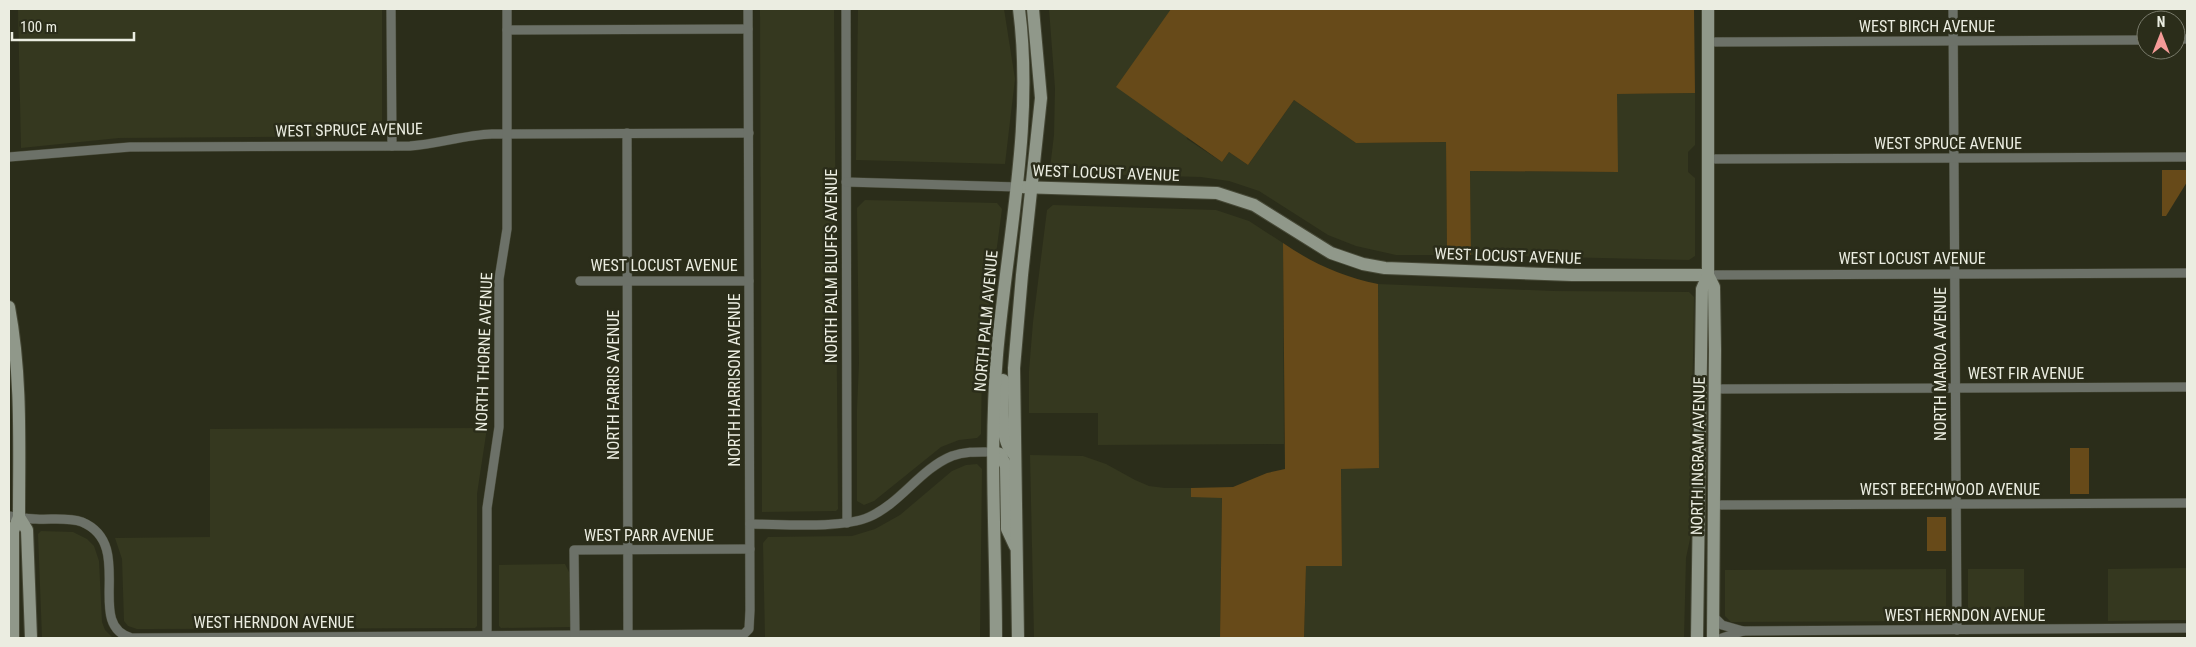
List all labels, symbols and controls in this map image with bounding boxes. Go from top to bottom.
scale bar [12,10,135,42]
north arrow [2136,10,2186,60]
text: N [2157,14,2165,30]
street label: WEST BIRCH AVENUE [1859,17,1995,36]
text: 100 m [20,18,57,36]
street label: WEST SPRUCE AVENUE [275,119,423,141]
street label: WEST SPRUCE AVENUE [1874,134,2022,153]
street label: WEST LOCUST AVENUE [1032,161,1180,185]
street label: NORTH PALM BLUFFS AVENUE [822,169,841,363]
street label: WEST LOCUST AVENUE [1434,244,1582,268]
street label: NORTH PALM AVENUE [970,249,1002,393]
street label: WEST LOCUST AVENUE [1838,249,1986,268]
street label: WEST LOCUST AVENUE [590,256,738,275]
street label: NORTH THORNE AVENUE [472,272,496,432]
street label: NORTH MAROA AVENUE [1931,287,1950,441]
street label: NORTH HARRISON AVENUE [725,293,744,467]
street label: NORTH FARRIS AVENUE [604,310,623,460]
street label: WEST FIR AVENUE [1968,364,2084,383]
street label: NORTH INGRAM AVENUE [1687,377,1709,535]
street label: WEST BEECHWOOD AVENUE [1860,480,2040,499]
street label: WEST PARR AVENUE [584,526,714,545]
street label: WEST HERNDON AVENUE [1884,606,2046,625]
street label: WEST HERNDON AVENUE [193,613,355,632]

